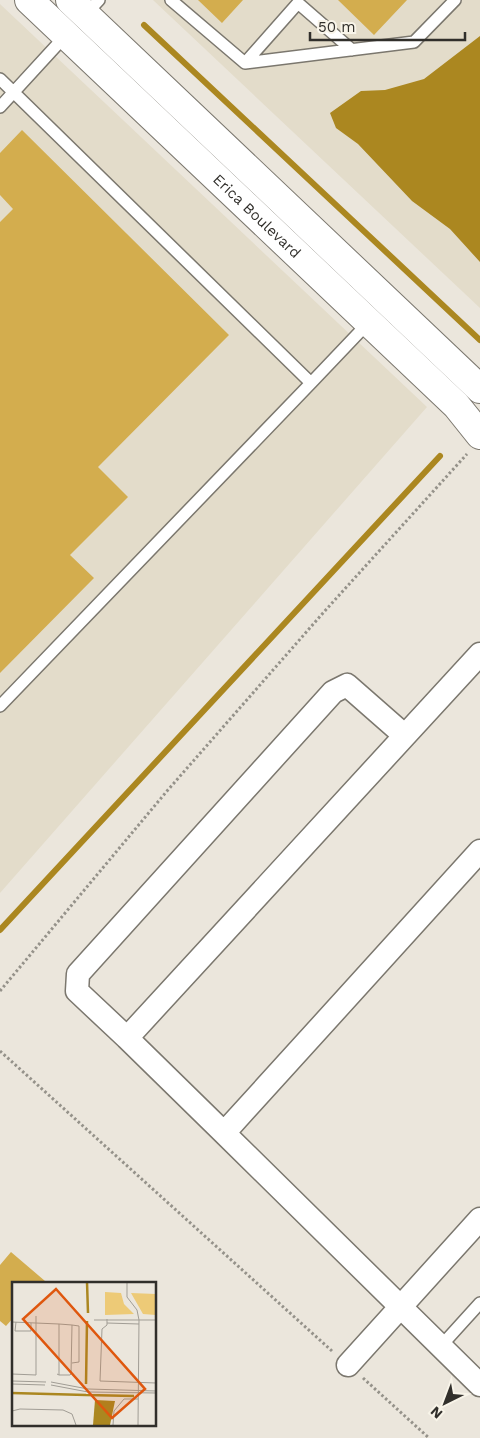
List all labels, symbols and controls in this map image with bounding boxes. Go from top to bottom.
scale bar [310,10,465,42]
text: 50 m [318,18,355,36]
street label: Erica Boulevard [209,170,304,262]
inset map [12,1282,156,1426]
north arrow [420,1378,470,1428]
text: N [427,1403,446,1422]

